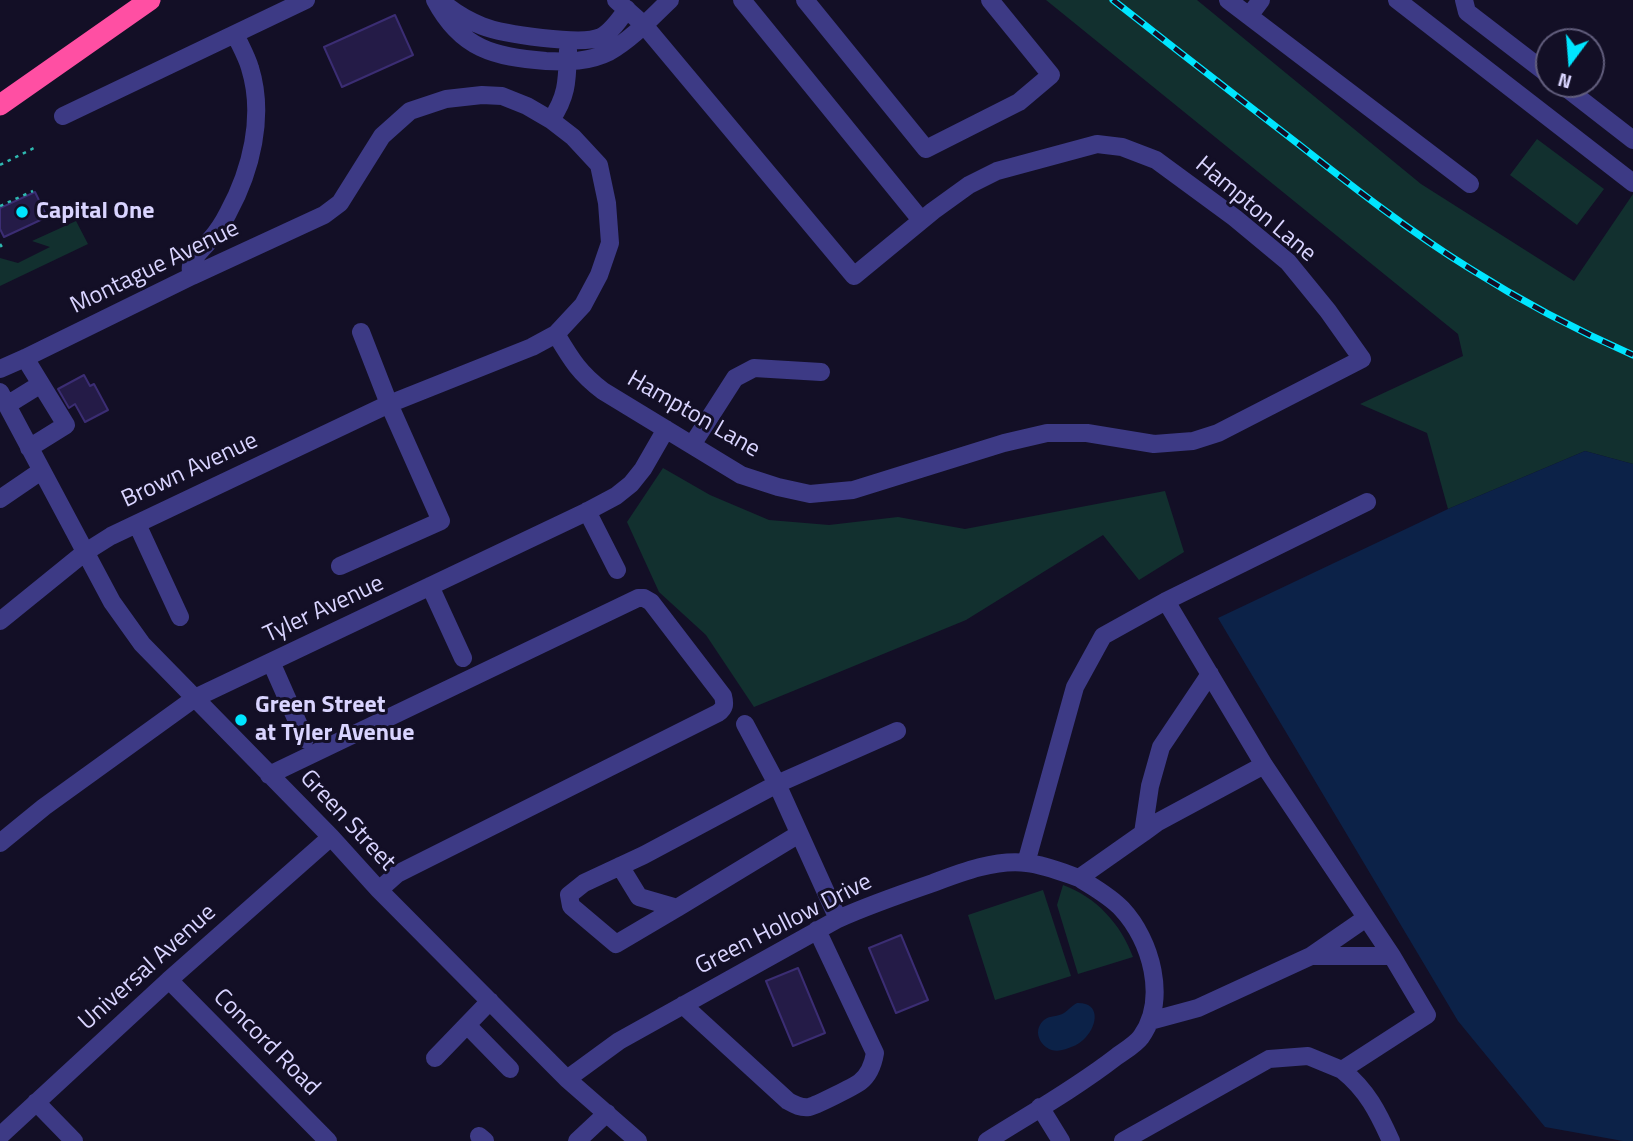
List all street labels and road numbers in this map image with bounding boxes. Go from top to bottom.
street label: Hampton Lane [1189,151,1321,269]
street label: Montague Avenue [66,215,244,321]
street label: Hampton Lane [621,365,765,465]
street label: Brown Avenue [117,427,263,515]
street label: Tyler Avenue [260,570,388,650]
street label: Green Street [293,765,401,877]
street label: Green Hollow Drive [691,868,877,982]
street label: Universal Avenue [74,899,222,1037]
street label: Concord Road [207,984,325,1102]

